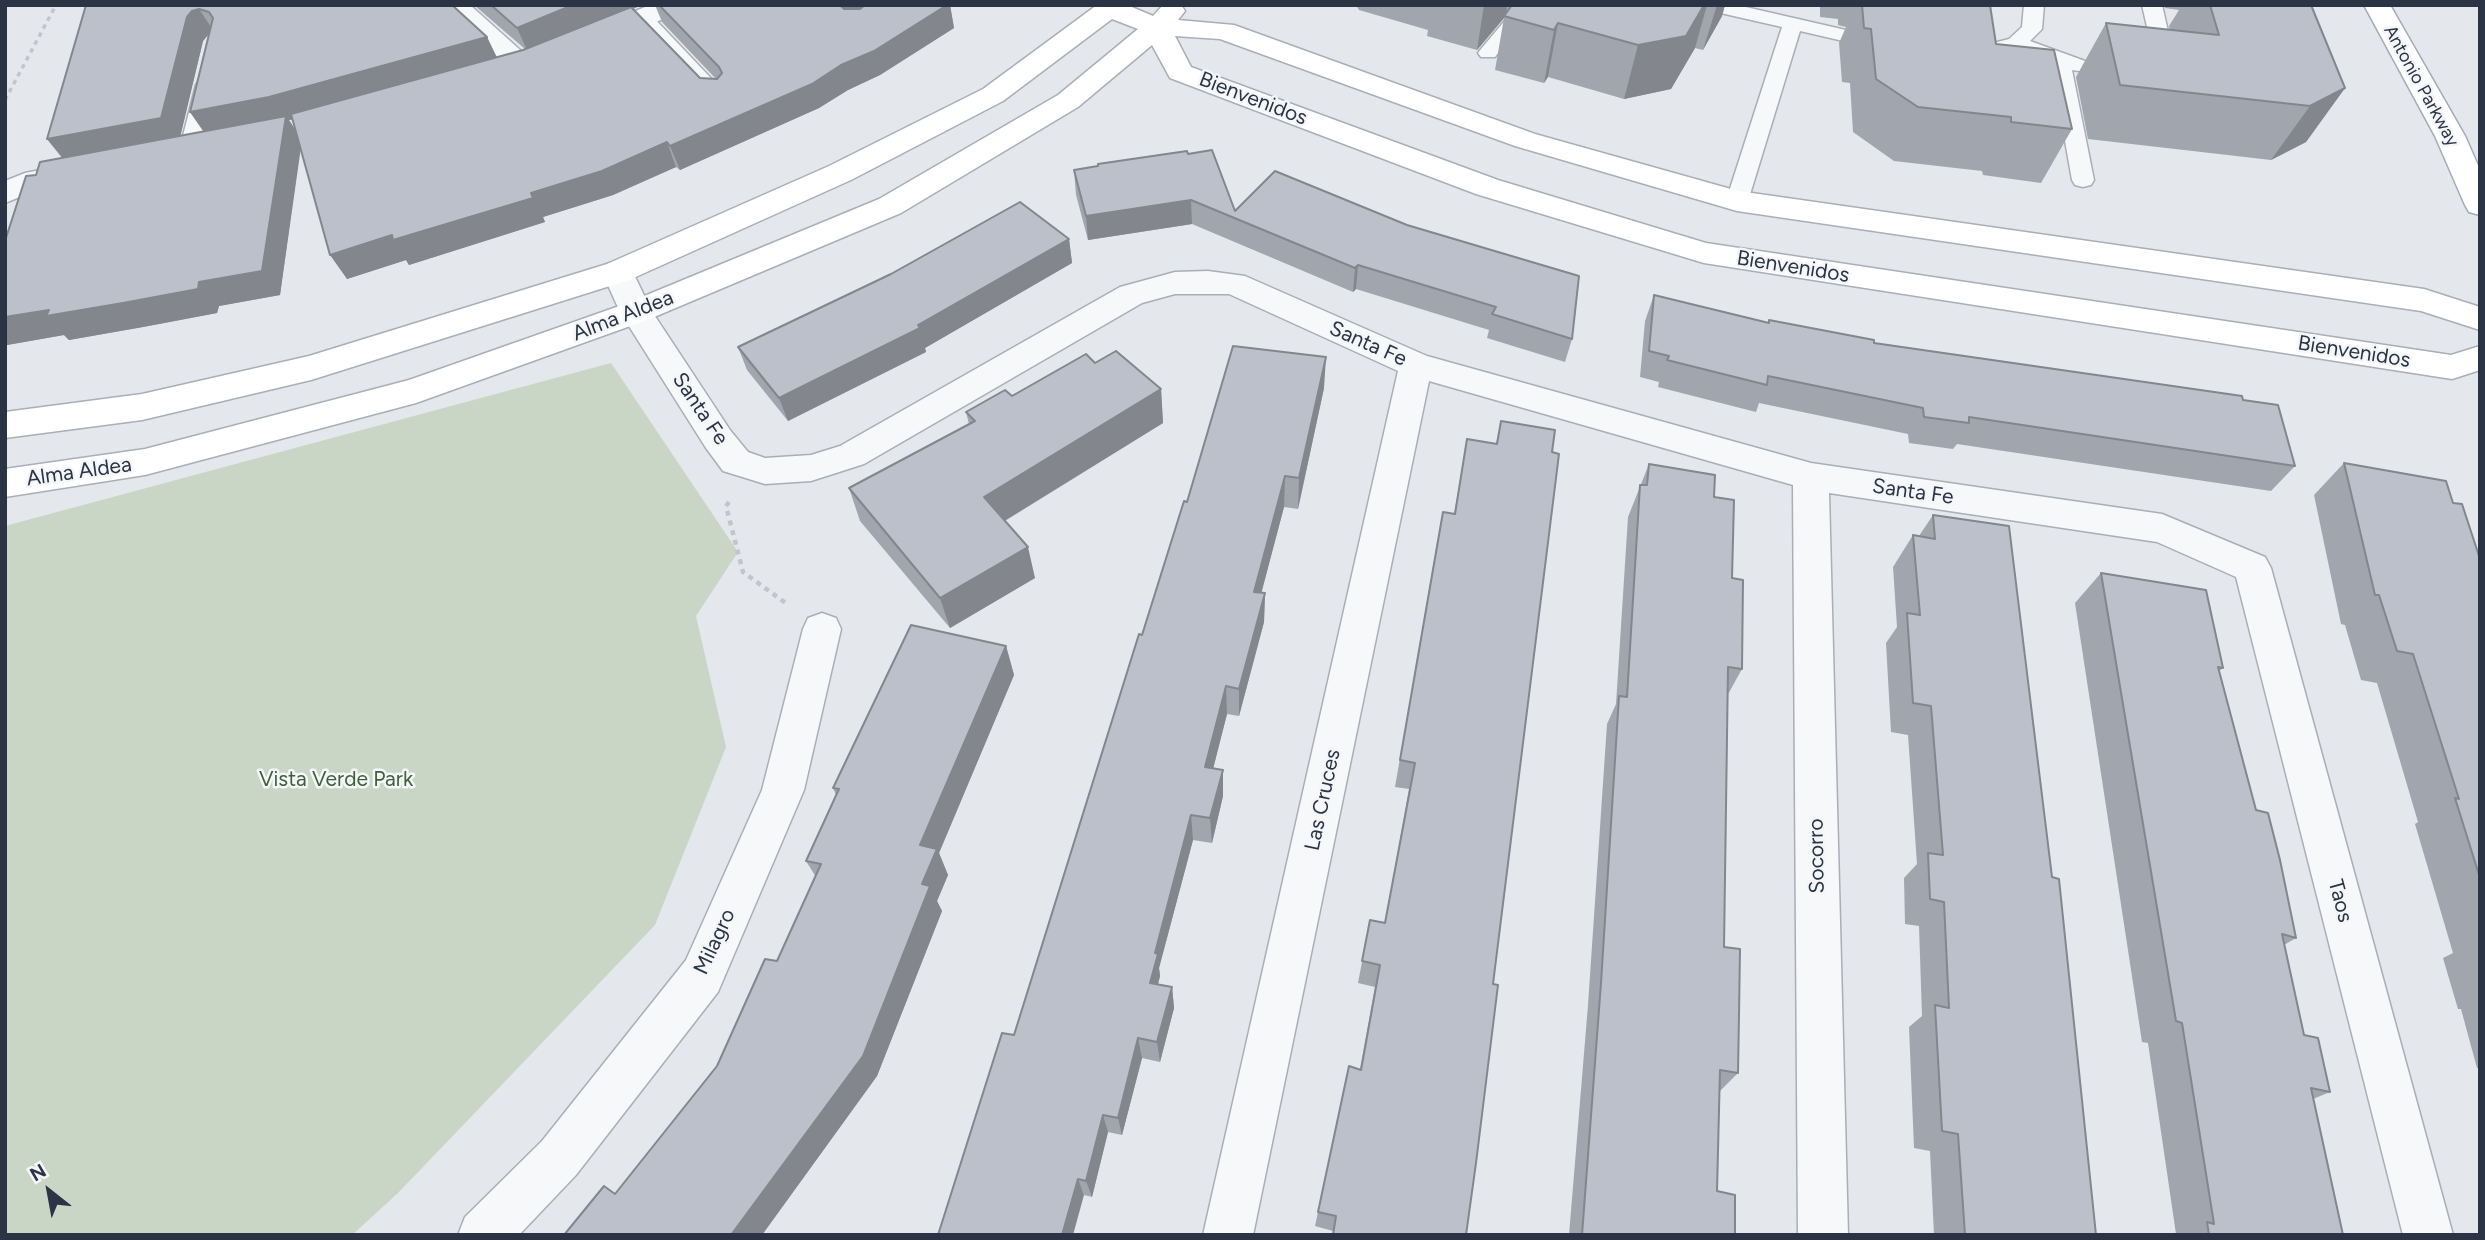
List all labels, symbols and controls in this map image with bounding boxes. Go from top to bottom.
street label: Antonio Parkway [2379,22,2463,150]
street label: Bienvenidos [1195,67,1311,131]
street label: Bienvenidos [1735,246,1851,288]
street label: Alma Aldea [569,285,677,347]
street label: Santa Fe [1325,316,1411,372]
street label: Bienvenidos [2296,331,2412,373]
street label: Santa Fe [667,368,733,450]
street label: Alma Aldea [25,452,133,492]
street label: Santa Fe [1871,474,1955,510]
street label: Las Cruces [1300,747,1346,853]
park label: Vista Verde Park [259,767,413,793]
street label: Socorro [1804,818,1830,894]
street label: Taos [2322,877,2358,925]
street label: Milagro [689,905,741,979]
north arrow [14,1156,84,1226]
text: N [26,1159,50,1186]

